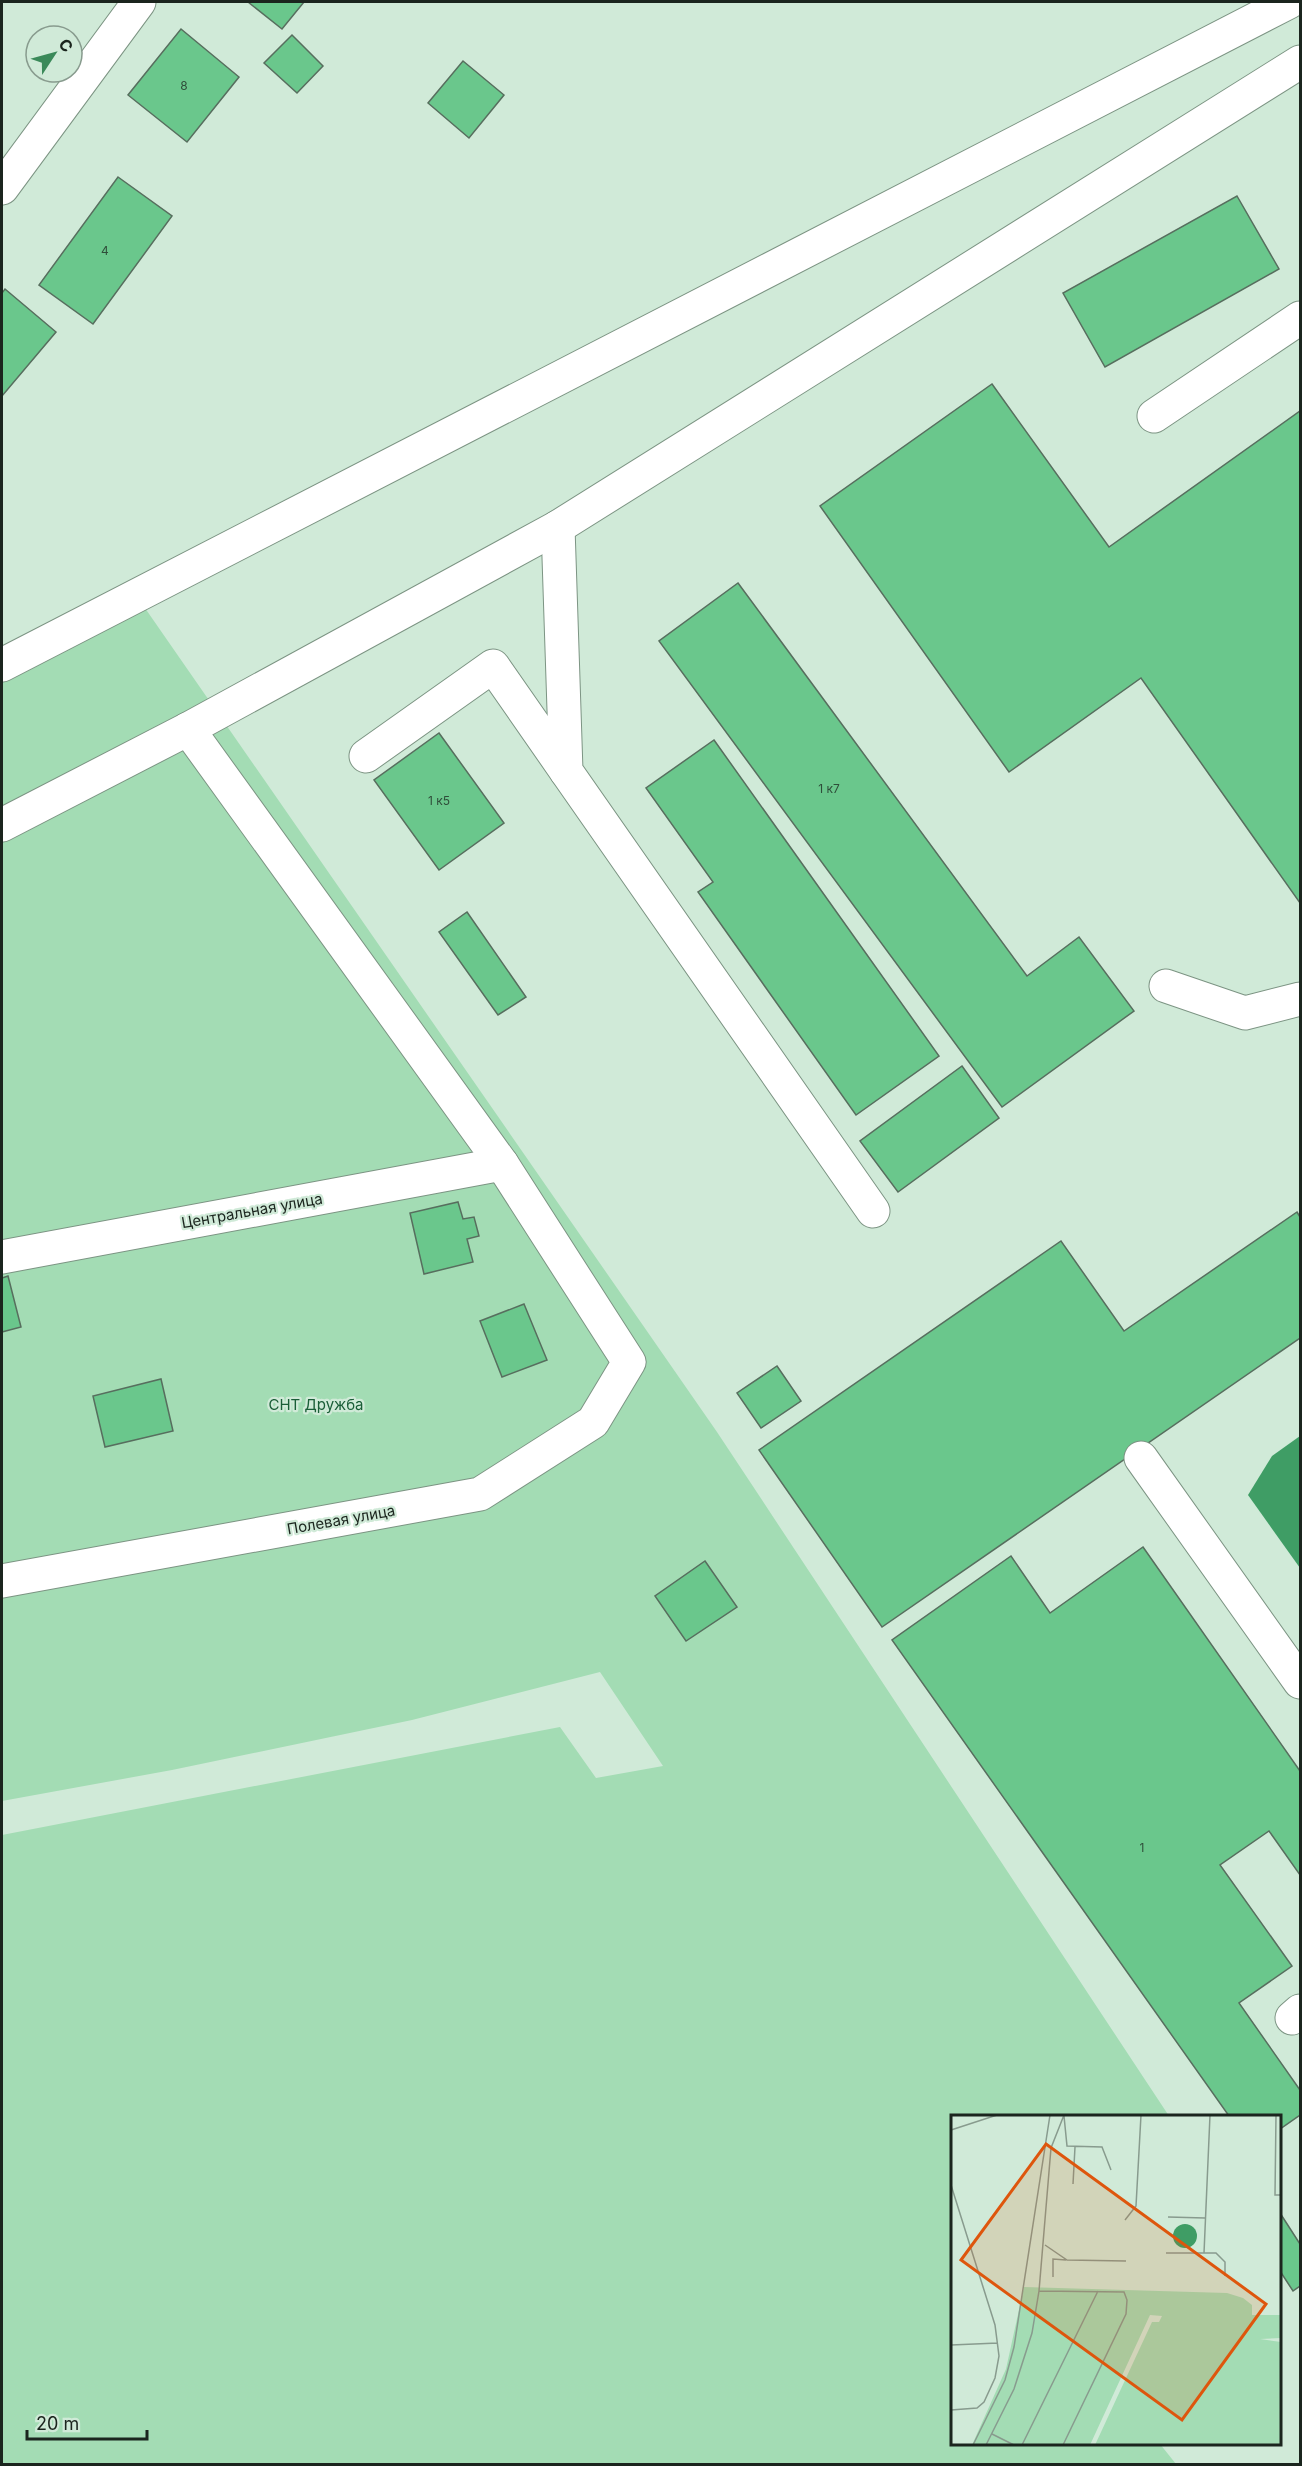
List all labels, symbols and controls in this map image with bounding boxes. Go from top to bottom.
north arrow [24,24,84,84]
text: С [55,35,78,56]
house number: 8 [180,78,188,93]
house number: 4 [101,243,109,258]
house number: 1 к7 [818,781,840,796]
house number: 1 к5 [428,793,450,808]
street label: Центральная улица [180,1189,324,1232]
park label: СНТ Дружба [268,1395,364,1414]
street label: Полевая улица [285,1501,397,1538]
house number: 1 [1140,1840,1144,1855]
inset map [951,2115,1281,2445]
scale bar [27,2403,147,2441]
text: 20 m [36,2413,79,2434]

